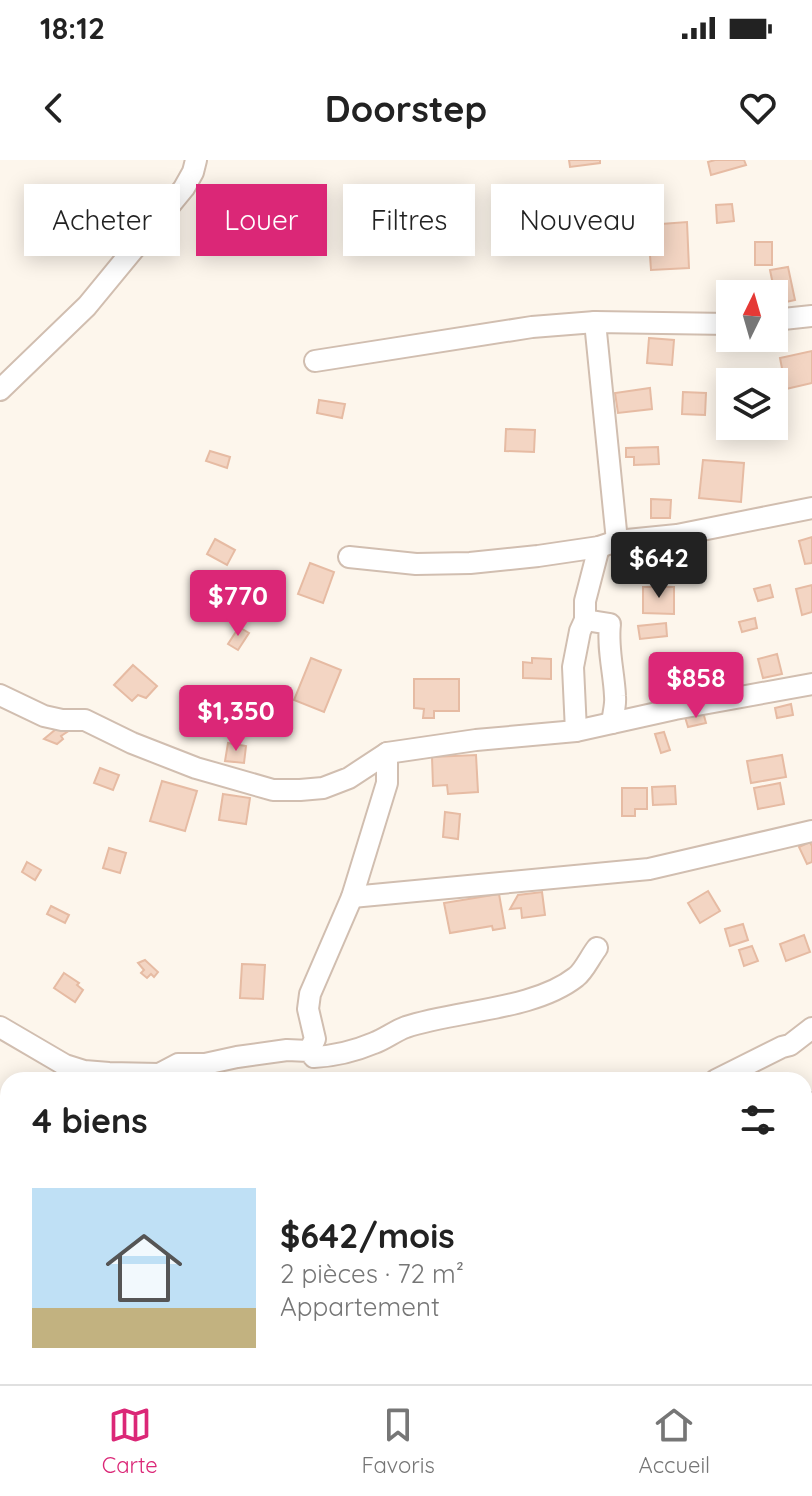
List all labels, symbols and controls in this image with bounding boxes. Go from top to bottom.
text: 18:12 [40,9,105,47]
icon: back [32,86,76,130]
text: Doorstep [325,86,487,131]
icon: heart [736,86,780,130]
chip: Acheter [24,184,180,256]
chip: Louer [196,184,327,256]
chip: Filtres [343,184,475,256]
chip: Nouveau [491,184,664,256]
north arrow [716,280,788,352]
map controls [716,280,788,440]
button: layers [716,368,788,440]
pin: $642 [612,532,706,600]
text: $642 [629,541,689,574]
pin: $770 [191,570,285,638]
text: $770 [208,579,268,612]
pin: $858 [649,652,743,720]
text: $858 [667,661,726,694]
pin: $1,350 [171,685,301,753]
text: $1,350 [197,694,275,727]
icon: filters [736,1098,780,1142]
text: 4 biens [32,1099,148,1142]
text: $642/mois [280,1214,455,1257]
icon: home [96,1220,192,1316]
text: 2 pièces · 72 m² [280,1257,464,1290]
text: Appartement [280,1290,440,1323]
tab: Carte [102,1403,158,1479]
tab: Favoris [361,1403,435,1479]
tab: Accueil [638,1403,710,1479]

